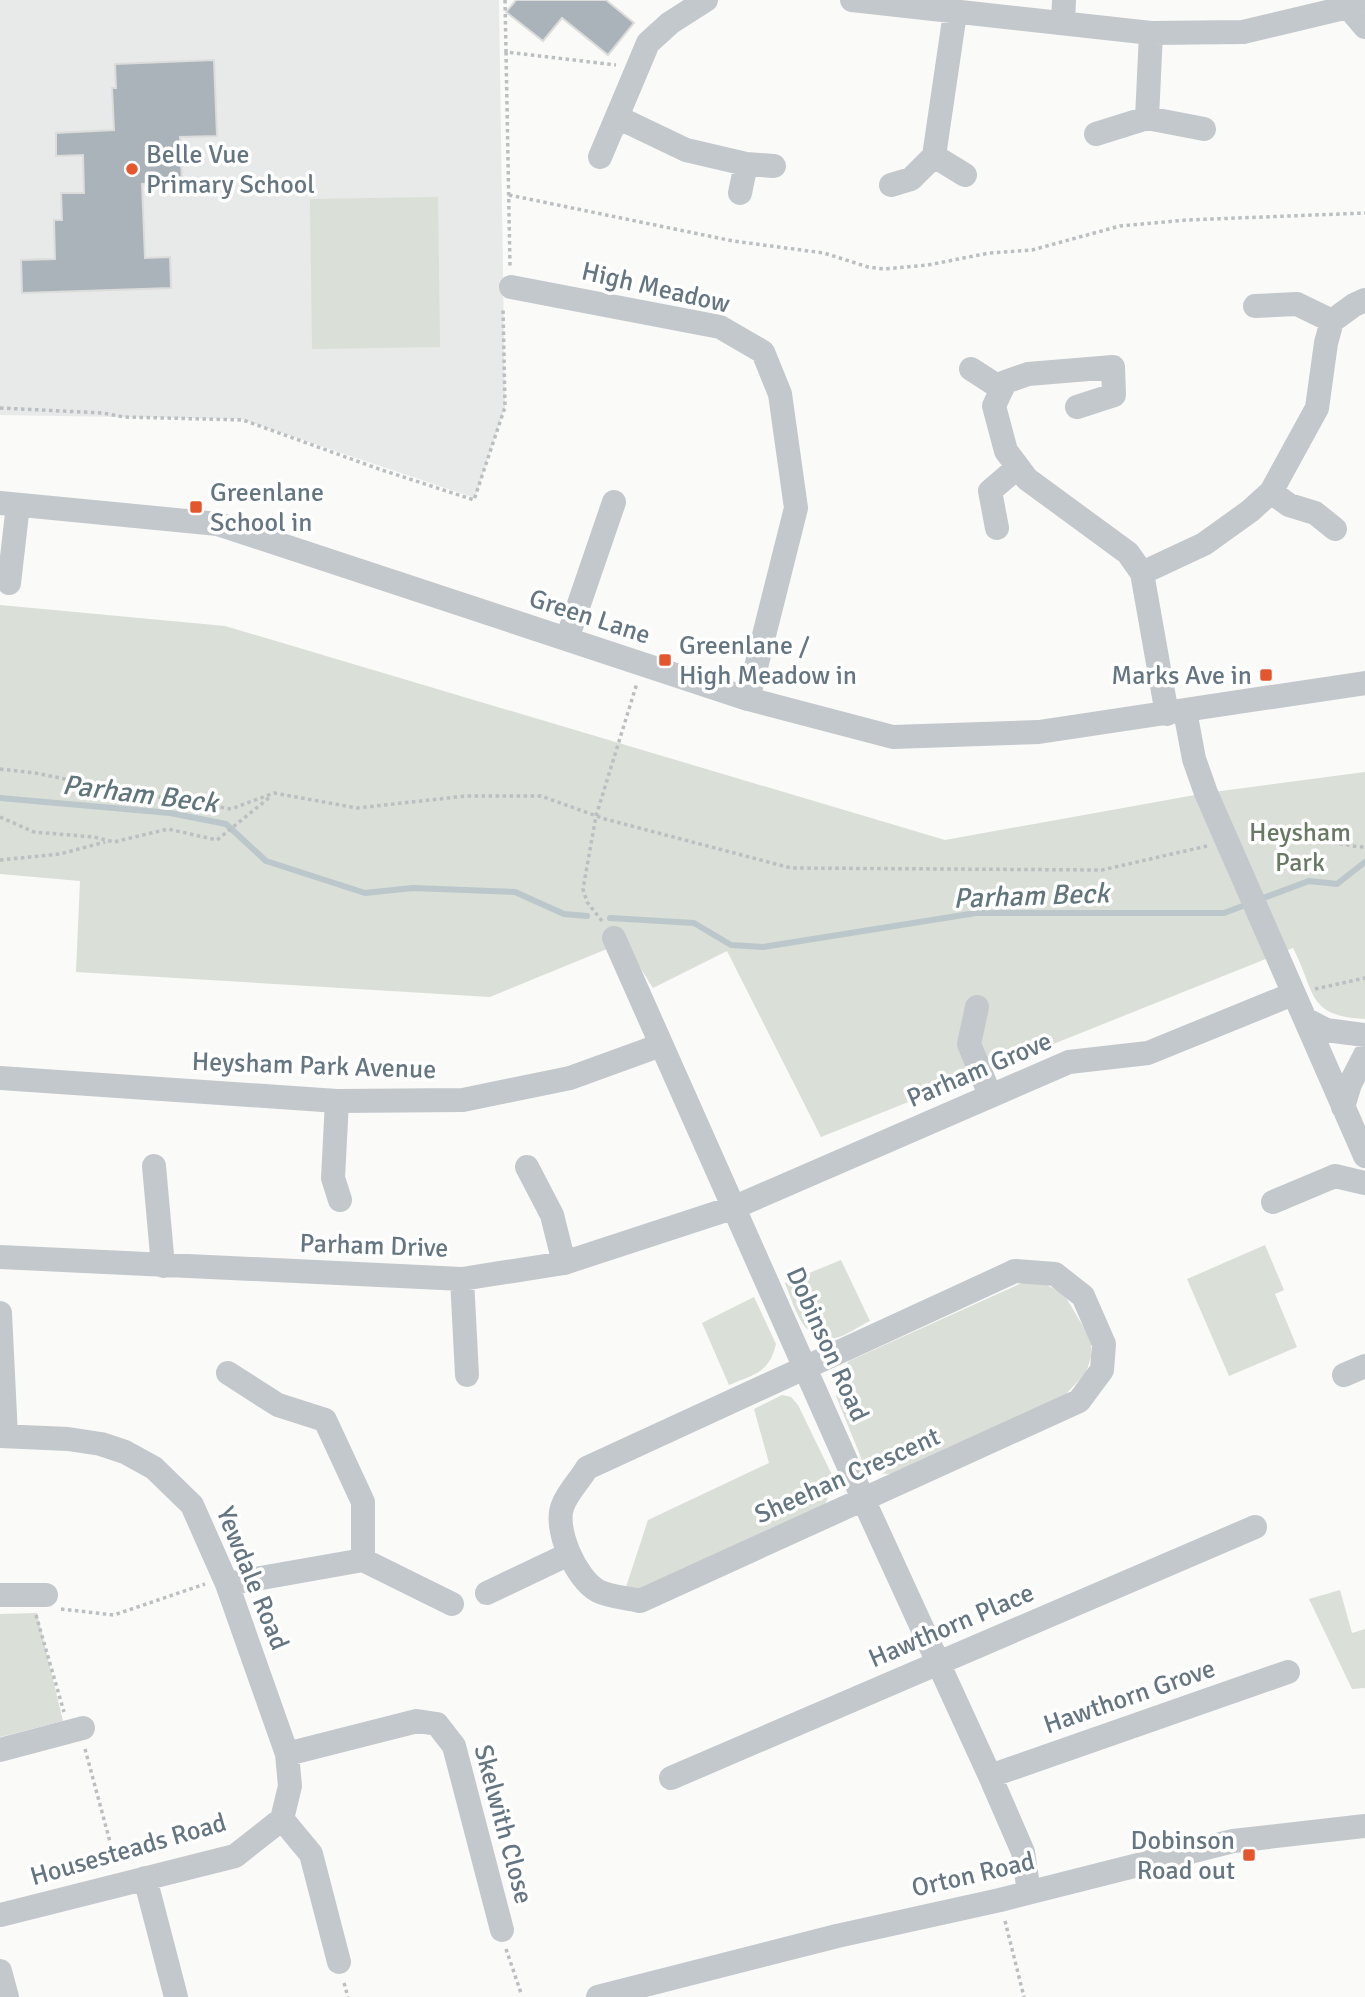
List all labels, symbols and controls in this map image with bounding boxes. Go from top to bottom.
place label: Belle Vue Primary School [146,139,315,201]
marker: Belle Vue Primary School [124,161,140,177]
street label: High Meadow [579,255,733,321]
place label: Greenlane School in [210,477,324,539]
marker: Greenlane School in [188,499,204,515]
street label: Green Lane [525,582,654,652]
place label: Greenlane / High Meadow in [679,630,857,692]
marker: Greenlane / High Meadow in [657,652,673,668]
place label: Marks Ave in [1111,660,1252,692]
marker: Marks Ave in [1258,667,1274,683]
water label: Parham Beck [60,768,222,821]
park label: Heysham Park [1249,817,1351,879]
water label: Parham Beck [953,876,1112,916]
street label: Parham Grove [902,1025,1057,1115]
street label: Heysham Park Avenue [191,1046,437,1086]
street label: Parham Drive [299,1227,449,1265]
street label: Dobinson Road [779,1262,875,1427]
street label: Sheehan Crescent [750,1421,945,1531]
street label: Yewdale Road [209,1502,295,1655]
street label: Hawthorn Place [864,1577,1039,1675]
street label: Hawthorn Grove [1039,1653,1219,1741]
street label: Skelwith Close [466,1741,540,1907]
street label: Housesteads Road [27,1807,230,1893]
place label: Dobinson Road out [1131,1825,1235,1887]
street label: Orton Road [909,1845,1038,1905]
marker: Dobinson Road out [1241,1847,1257,1863]

